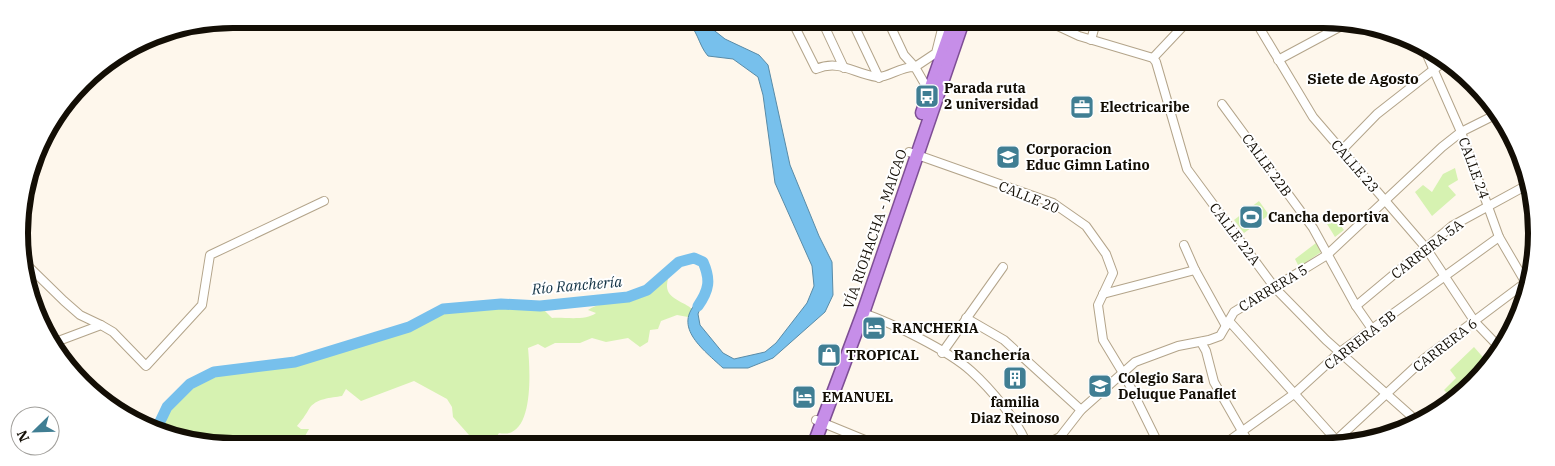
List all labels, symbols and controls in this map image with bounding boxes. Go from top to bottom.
district label: Siete de Agosto [1307,69,1419,88]
place label: Parada ruta 2 universidad [944,79,1039,113]
bus stop icon: Parada ruta 2 universidad [914,83,940,109]
office icon: Electricaribe [1069,94,1095,120]
place label: Electricaribe [1100,98,1190,116]
street label: CALLE 22B [1238,130,1296,200]
street label: CALLE 24 [1455,135,1493,201]
street label: CALLE 23 [1327,136,1383,196]
place label: Corporacion Educ Gimn Latino [1026,140,1150,174]
school or university icon: Corporacion Educ Gimn Latino [995,144,1021,170]
street label: VÍA RIOHACHA - MAICAO [838,146,911,311]
street label: CALLE 20 [996,177,1062,217]
street label: CALLE 22A [1206,199,1265,269]
sports icon: Cancha deportiva [1238,204,1264,230]
place label: Cancha deportiva [1268,208,1389,226]
street label: CARRERA 5A [1387,215,1467,283]
street label: CARRERA 5 [1235,260,1311,316]
water label: Río Ranchería [530,272,624,299]
street label: CARRERA 5B [1320,306,1400,374]
street label: CARRERA 6 [1409,314,1481,376]
hotel icon: RANCHERIA [861,315,887,341]
place label: RANCHERIA [892,319,979,337]
shop icon: TROPICAL [816,342,842,368]
district label: Ranchería [954,345,1031,364]
place label: TROPICAL [846,346,919,364]
building icon: familia Diaz Reinoso [1002,365,1028,391]
place label: Colegio Sara Deluque Panaflet [1118,369,1236,403]
school or university icon: Colegio Sara Deluque Panaflet [1087,373,1113,399]
hotel icon: EMANUEL [791,384,817,410]
place label: EMANUEL [822,388,894,406]
place label: familia Diaz Reinoso [971,393,1059,427]
north arrow [10,406,60,456]
text: N [13,427,33,445]

